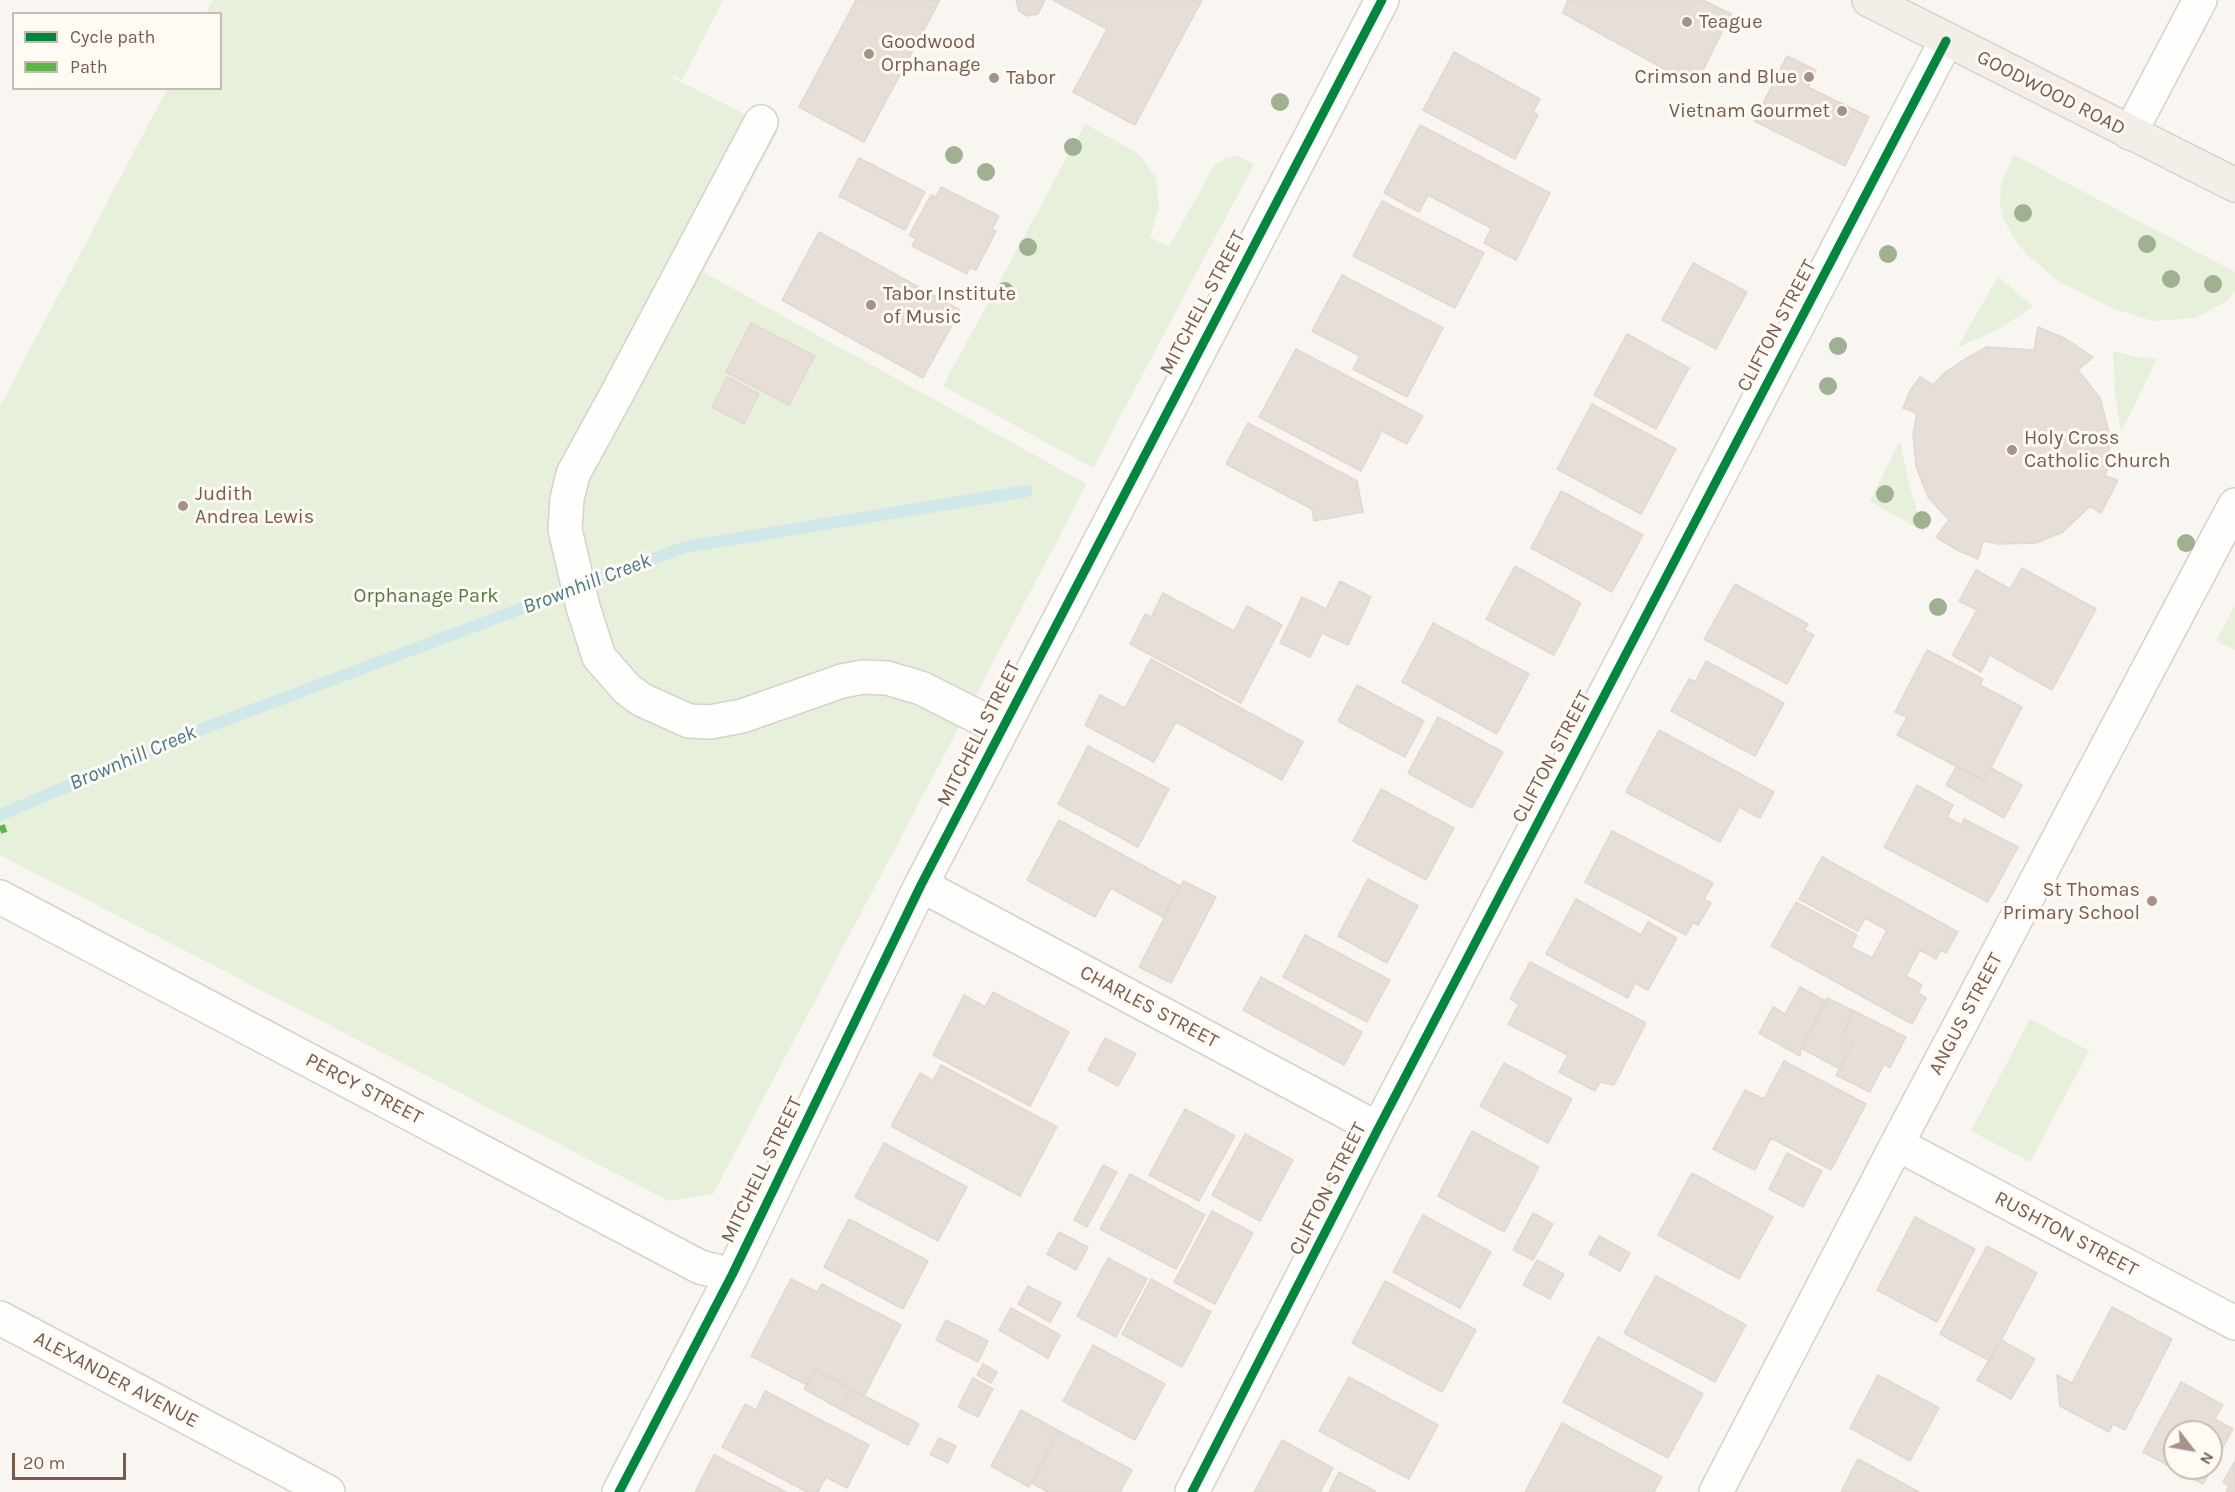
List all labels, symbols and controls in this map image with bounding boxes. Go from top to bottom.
place label: Teague [1699,10,1762,34]
legend [12,12,222,90]
marker: Teague [1680,15,1694,29]
text: Cycle path [70,26,155,48]
place label: Goodwood Orphanage [881,30,981,77]
street label: GOODWOOD ROAD [1973,45,2129,141]
marker: Goodwood Orphanage [862,47,876,61]
text: Path [70,56,108,78]
place label: Crimson and Blue [1634,65,1797,89]
place label: Tabor [1006,66,1055,90]
marker: Crimson and Blue [1802,70,1816,84]
marker: Tabor [987,71,1001,85]
place label: Vietnam Gourmet [1669,99,1830,123]
marker: Vietnam Gourmet [1835,104,1849,118]
street label: MITCHELL STREET [1155,227,1251,379]
street label: CLIFTON STREET [1732,256,1822,396]
place label: Tabor Institute of Music [883,282,1016,329]
marker: Tabor Institute of Music [864,298,878,312]
place label: Holy Cross Catholic Church [2024,426,2170,473]
marker: Holy Cross Catholic Church [2005,443,2019,457]
place label: Judith Andrea Lewis [195,482,314,529]
marker: Judith Andrea Lewis [176,499,190,513]
water label: Brownhill Creek [519,548,655,620]
park label: Orphanage Park [354,584,498,608]
street label: MITCHELL STREET [932,657,1026,811]
street label: CLIFTON STREET [1507,687,1597,827]
water label: Brownhill Creek [66,720,200,796]
place label: St Thomas Primary School [2003,878,2140,925]
marker: St Thomas Primary School [2145,894,2159,908]
street label: ANGUS STREET [1924,949,2008,1079]
street label: CHARLES STREET [1076,960,1222,1054]
street label: PERCY STREET [301,1048,427,1130]
street label: MITCHELL STREET [716,1093,808,1247]
street label: CLIFTON STREET [1284,1119,1372,1259]
street label: RUSHTON STREET [1990,1186,2142,1282]
street label: ALEXANDER AVENUE [30,1326,202,1434]
north arrow [2163,1420,2223,1480]
scale bar [15,1441,129,1479]
text: N [2196,1449,2218,1468]
text: 20 m [23,1452,65,1474]

